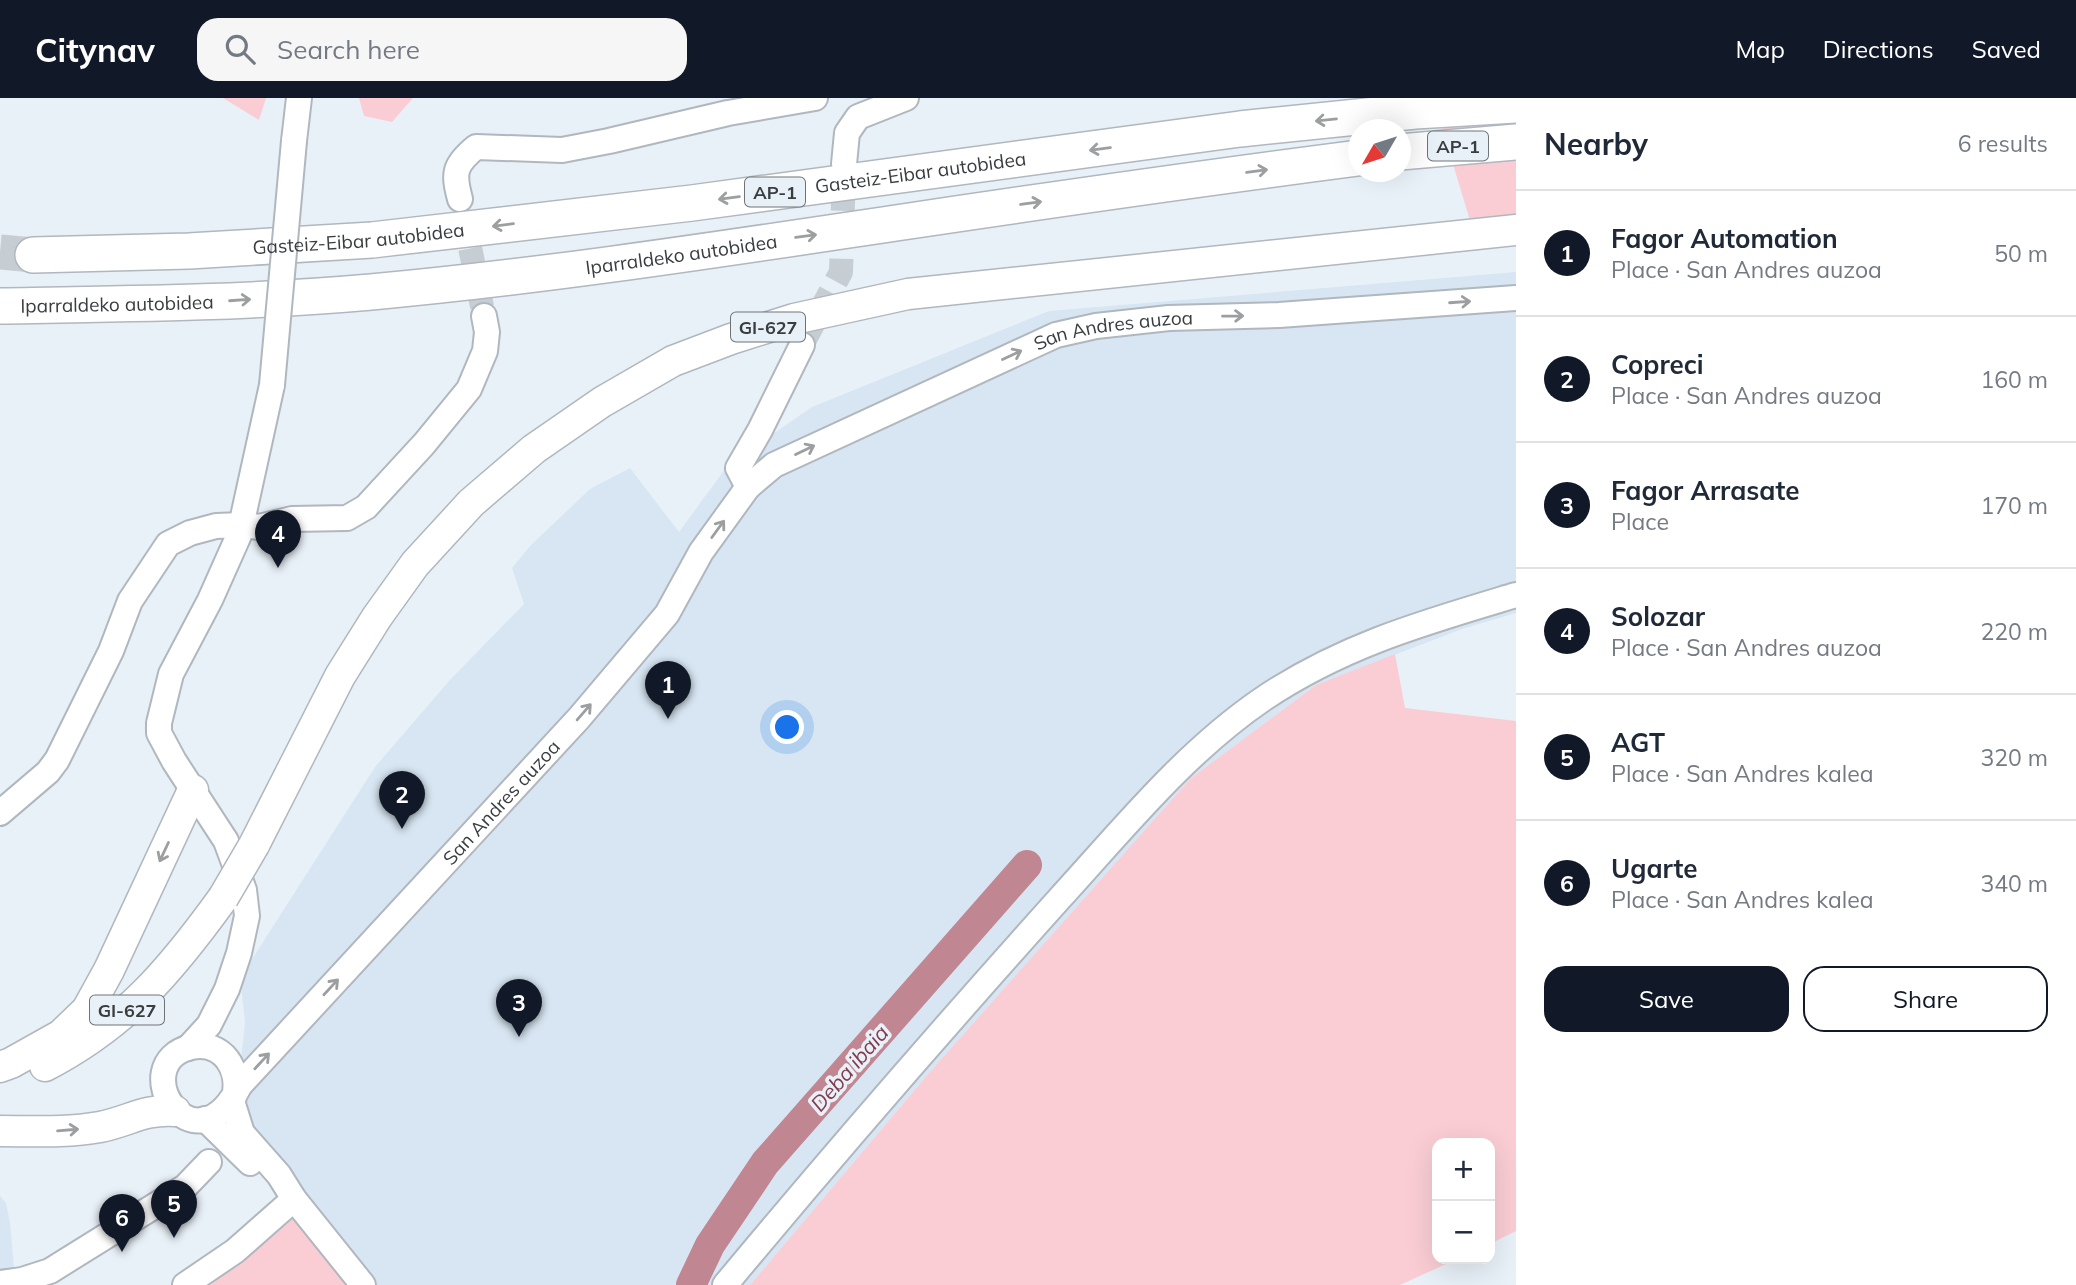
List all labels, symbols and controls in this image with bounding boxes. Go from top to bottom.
search box [197,18,687,81]
text: Citynav [35,29,155,70]
icon: search [221,30,259,68]
text: Search here [277,33,420,66]
text: Map [1735,34,1785,64]
text: Directions [1823,34,1934,64]
text: Saved [1972,34,2041,64]
one-way arrow [1315,114,1338,127]
north arrow [1348,119,1411,182]
text: Nearby [1544,125,1648,163]
text: 6 results [1958,129,2048,158]
road number: AP-1 [1428,131,1488,160]
one-way arrow [1089,143,1112,156]
street label: Gasteiz-Eibar autobidea [813,146,1027,198]
one-way arrow [1245,165,1267,178]
road number: AP-1 [745,178,805,206]
one-way arrow [718,192,741,205]
one-way arrow [1019,196,1042,209]
street label: Gasteiz-Eibar autobidea [252,217,466,259]
one-way arrow [492,219,515,232]
text: Fagor Automation [1611,222,1838,255]
street label: Iparraldeko autobidea [584,229,779,280]
one-way arrow [794,230,817,243]
text: 1 [1560,239,1574,268]
text: 50 m [1994,239,2048,268]
text: Place · San Andres auzoa [1611,255,1882,284]
street label: Iparraldeko autobidea [20,289,214,318]
one-way arrow [228,294,251,307]
one-way arrow [1449,295,1471,308]
street label: San Andres auzoa [1030,305,1193,356]
one-way arrow [1221,309,1244,323]
road number: GI-627 [731,312,805,342]
one-way arrow [1001,348,1022,361]
text: Copreci [1611,348,1704,381]
text: 2 [1560,365,1574,394]
text: 160 m [1980,365,2048,394]
text: Place · San Andres auzoa [1611,381,1882,410]
one-way arrow [794,443,815,456]
text: Fagor Arrasate [1611,474,1799,507]
text: 3 [1560,491,1574,520]
text: 170 m [1980,491,2048,520]
text: Place [1611,507,1669,536]
pin: 4 [255,510,301,568]
one-way arrow [711,520,725,539]
text: Solozar [1611,600,1705,633]
text: 4 [1560,617,1574,646]
text: 220 m [1980,617,2048,646]
text: Place · San Andres auzoa [1611,633,1882,662]
pin: 1 [645,661,691,719]
one-way arrow [576,703,592,721]
your location [770,710,804,744]
text: AGT [1611,726,1665,759]
street label: San Andres auzoa [437,735,565,870]
text: 5 [1560,743,1574,772]
text: 320 m [1980,743,2048,772]
text: Place · San Andres kalea [1611,759,1873,788]
pin: 2 [379,771,425,829]
one-way arrow [157,841,170,862]
text: Ugarte [1611,852,1697,885]
text: 6 [1560,869,1574,898]
text: 340 m [1980,869,2048,898]
text: Place · San Andres kalea [1611,885,1873,914]
button: Save [1544,966,1789,1032]
button: Share [1803,966,2048,1032]
one-way arrow [322,979,339,996]
pin: 3 [496,979,542,1037]
road number: GI-627 [90,995,164,1024]
water label: Deba ibaia [805,1020,893,1116]
one-way arrow [254,1053,271,1070]
one-way arrow [56,1124,79,1137]
map controls [1432,1138,1495,1264]
button: + [1432,1138,1495,1201]
pin: 5 [151,1180,197,1238]
pin: 6 [99,1194,145,1252]
button: − [1432,1201,1495,1264]

